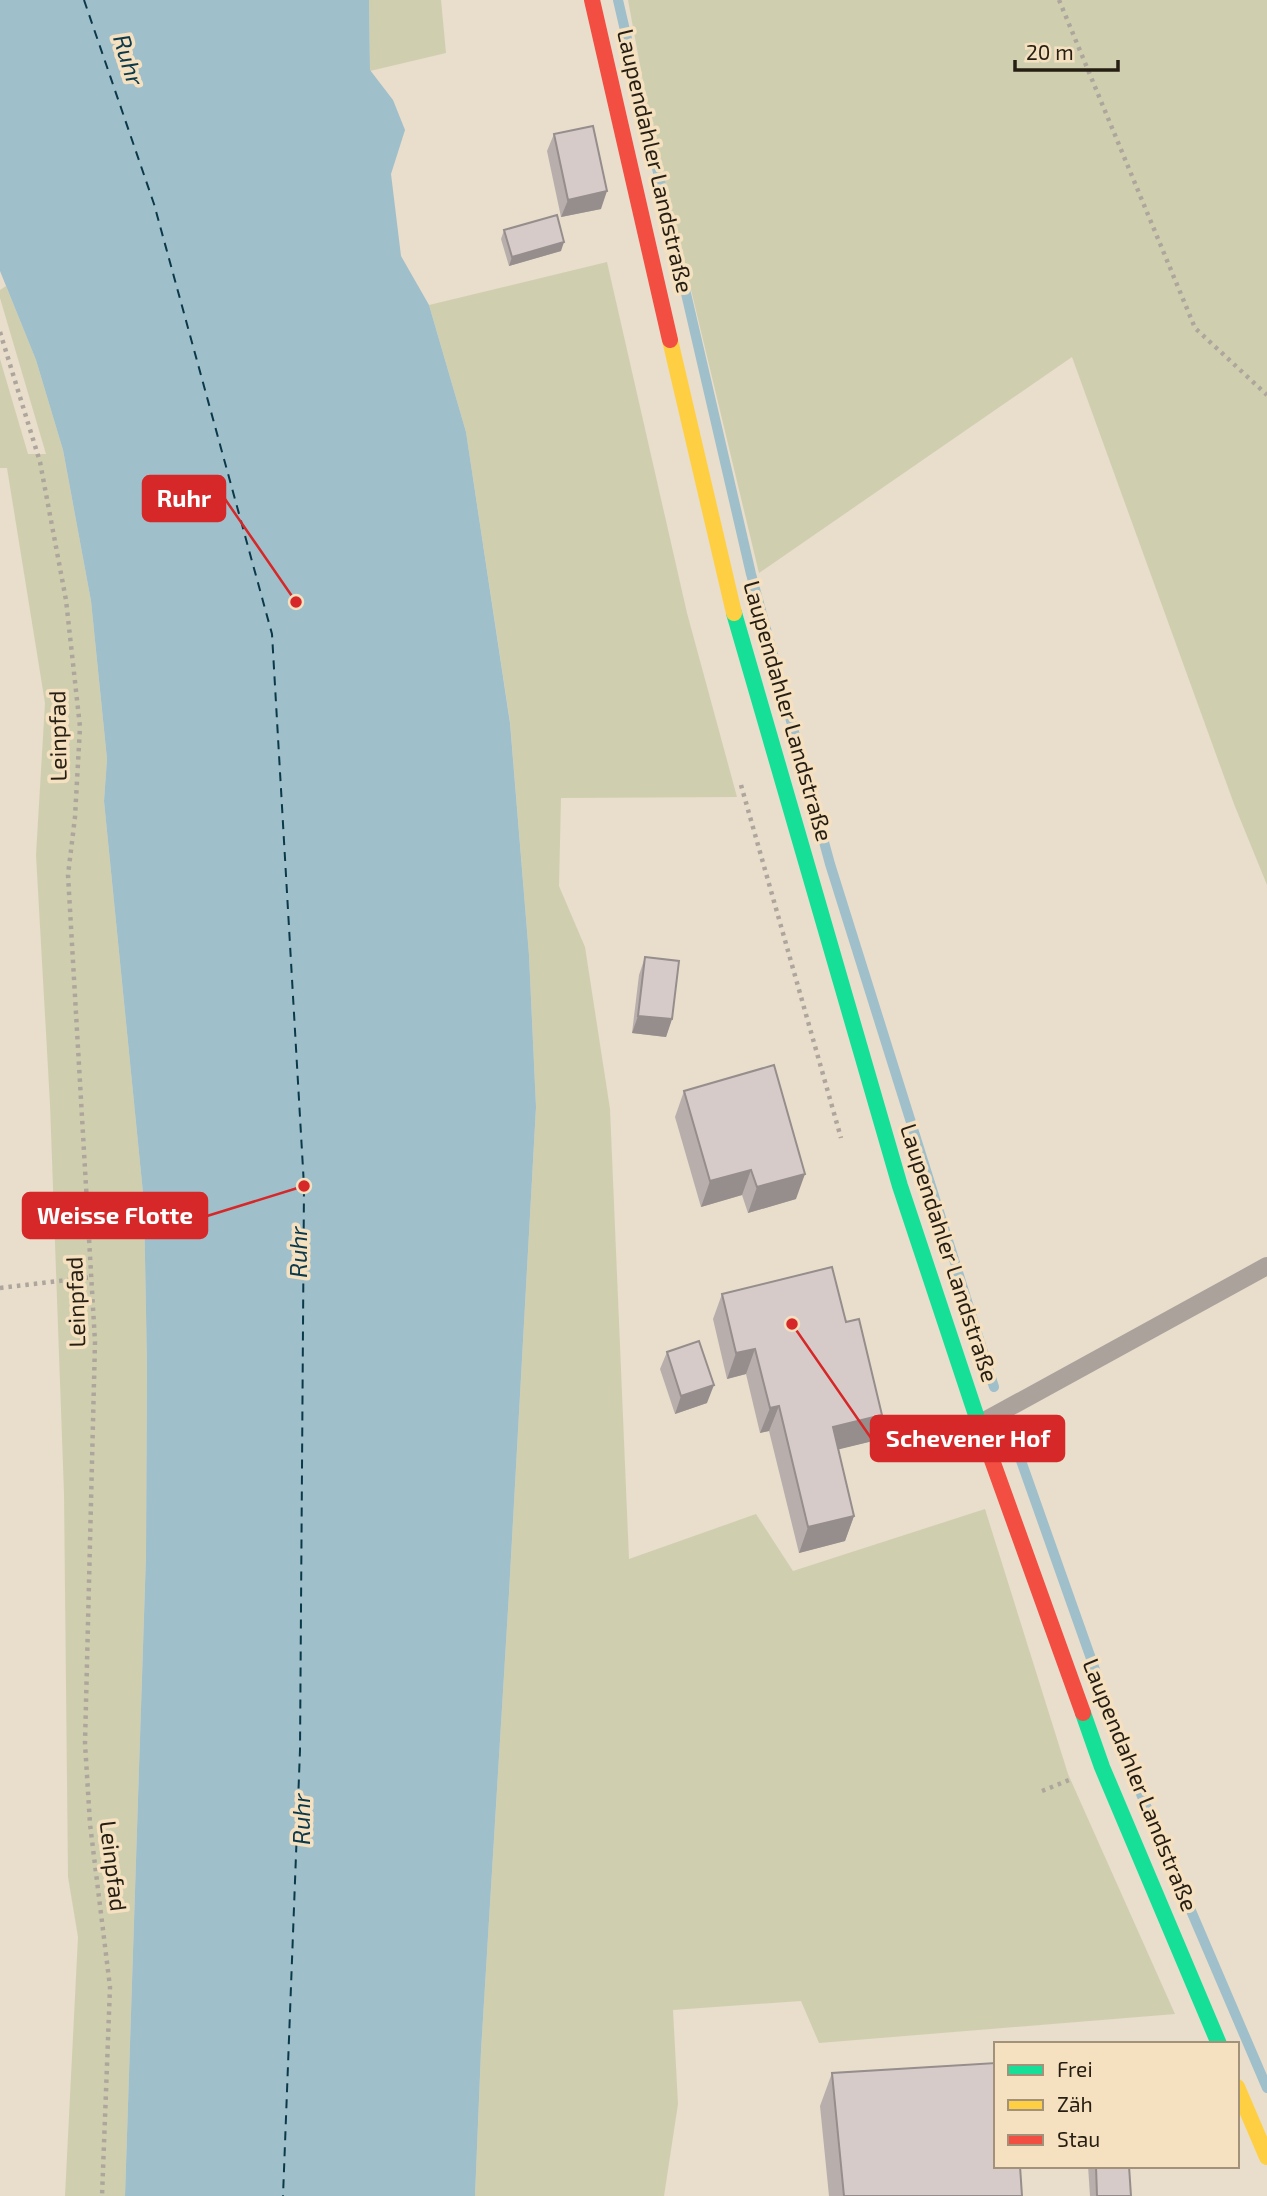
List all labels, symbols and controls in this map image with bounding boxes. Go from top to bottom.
street label: Laupendahler Landstraße [612,26,700,295]
scale bar [1015,28,1118,72]
water label: Ruhr [108,31,151,89]
text: 20 m [1026,39,1074,64]
callout: Ruhr [143,476,225,521]
text: Ruhr [157,483,212,512]
street label: Laupendahler Landstraße [738,577,840,844]
street label: Leinpfad [42,690,72,782]
street label: Laupendahler Landstraße [895,1120,1005,1385]
callout: Weisse Flotte [23,1193,207,1238]
text: Weisse Flotte [37,1200,193,1229]
water label: Ruhr [283,1226,312,1278]
street label: Leinpfad [59,1256,91,1348]
callout: Schevener Hof [871,1416,1064,1461]
text: Schevener Hof [886,1423,1051,1452]
street label: Laupendahler Landstraße [1077,1654,1204,1915]
water label: Ruhr [286,1793,315,1845]
street label: Leinpfad [95,1819,133,1913]
legend [994,2042,1239,2168]
text: Frei [1057,2056,1093,2081]
text: Zäh [1057,2091,1093,2116]
text: Stau [1057,2126,1100,2151]

